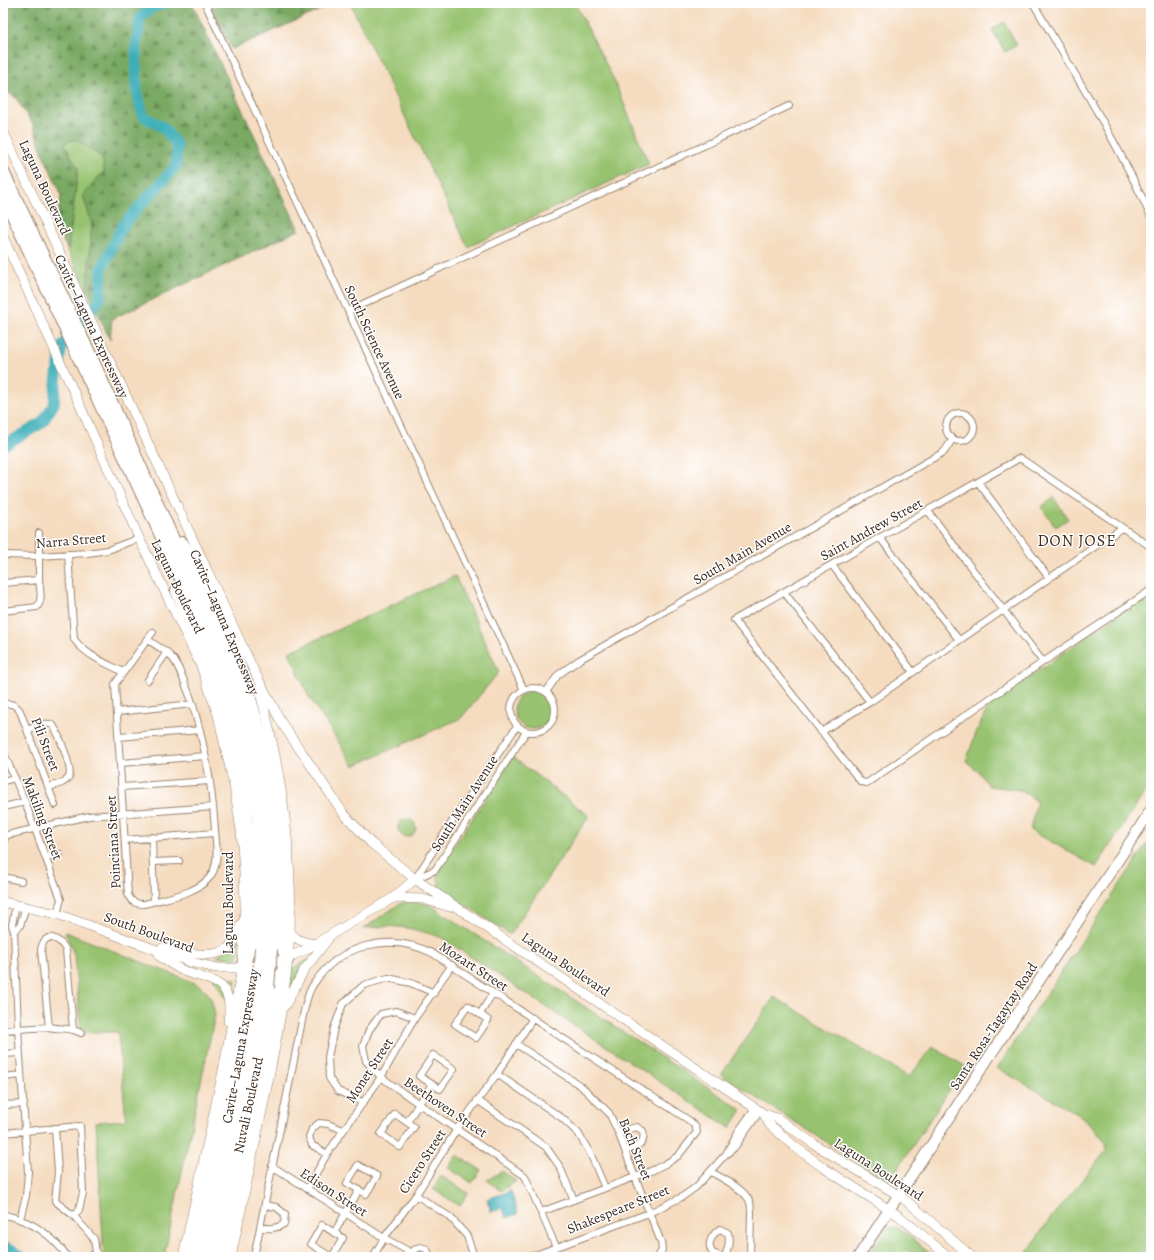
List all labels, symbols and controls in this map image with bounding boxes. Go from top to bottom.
street label: Laguna Boulevard [14,137,75,238]
street label: Cavite–Laguna Expressway [50,251,134,402]
street label: South Science Avenue [340,282,409,402]
street label: Saint Andrew Street [817,493,926,565]
street label: South Main Avenue [689,517,795,589]
street label: Narra Street [35,528,107,553]
district label: DON JOSE [1037,530,1117,552]
street label: Laguna Boulevard [146,536,209,637]
street label: Cavite–Laguna Expressway [185,546,264,699]
street label: Pili Street [27,715,65,774]
street label: South Main Avenue [426,752,503,855]
street label: Makiling Street [18,774,67,863]
street label: Poinciana Street [102,794,125,889]
street label: Laguna Boulevard [219,851,238,954]
street label: South Boulevard [101,907,197,958]
street label: Laguna Boulevard [518,928,614,1001]
street label: Mozart Street [436,937,512,996]
street label: Santa Rosa-Tagaytay Road [945,958,1042,1094]
street label: Cavite–Laguna Expressway [218,967,264,1125]
street label: Monet Street [341,1034,398,1107]
street label: Nuvali Boulevard [229,1055,268,1155]
street label: Beethoven Street [400,1072,491,1143]
street label: Bach Street [614,1115,657,1183]
street label: Cicero Street [394,1125,451,1197]
street label: Laguna Boulevard [830,1133,927,1206]
street label: Edison Street [296,1164,371,1222]
street label: Shakespeare Street [564,1180,673,1239]

